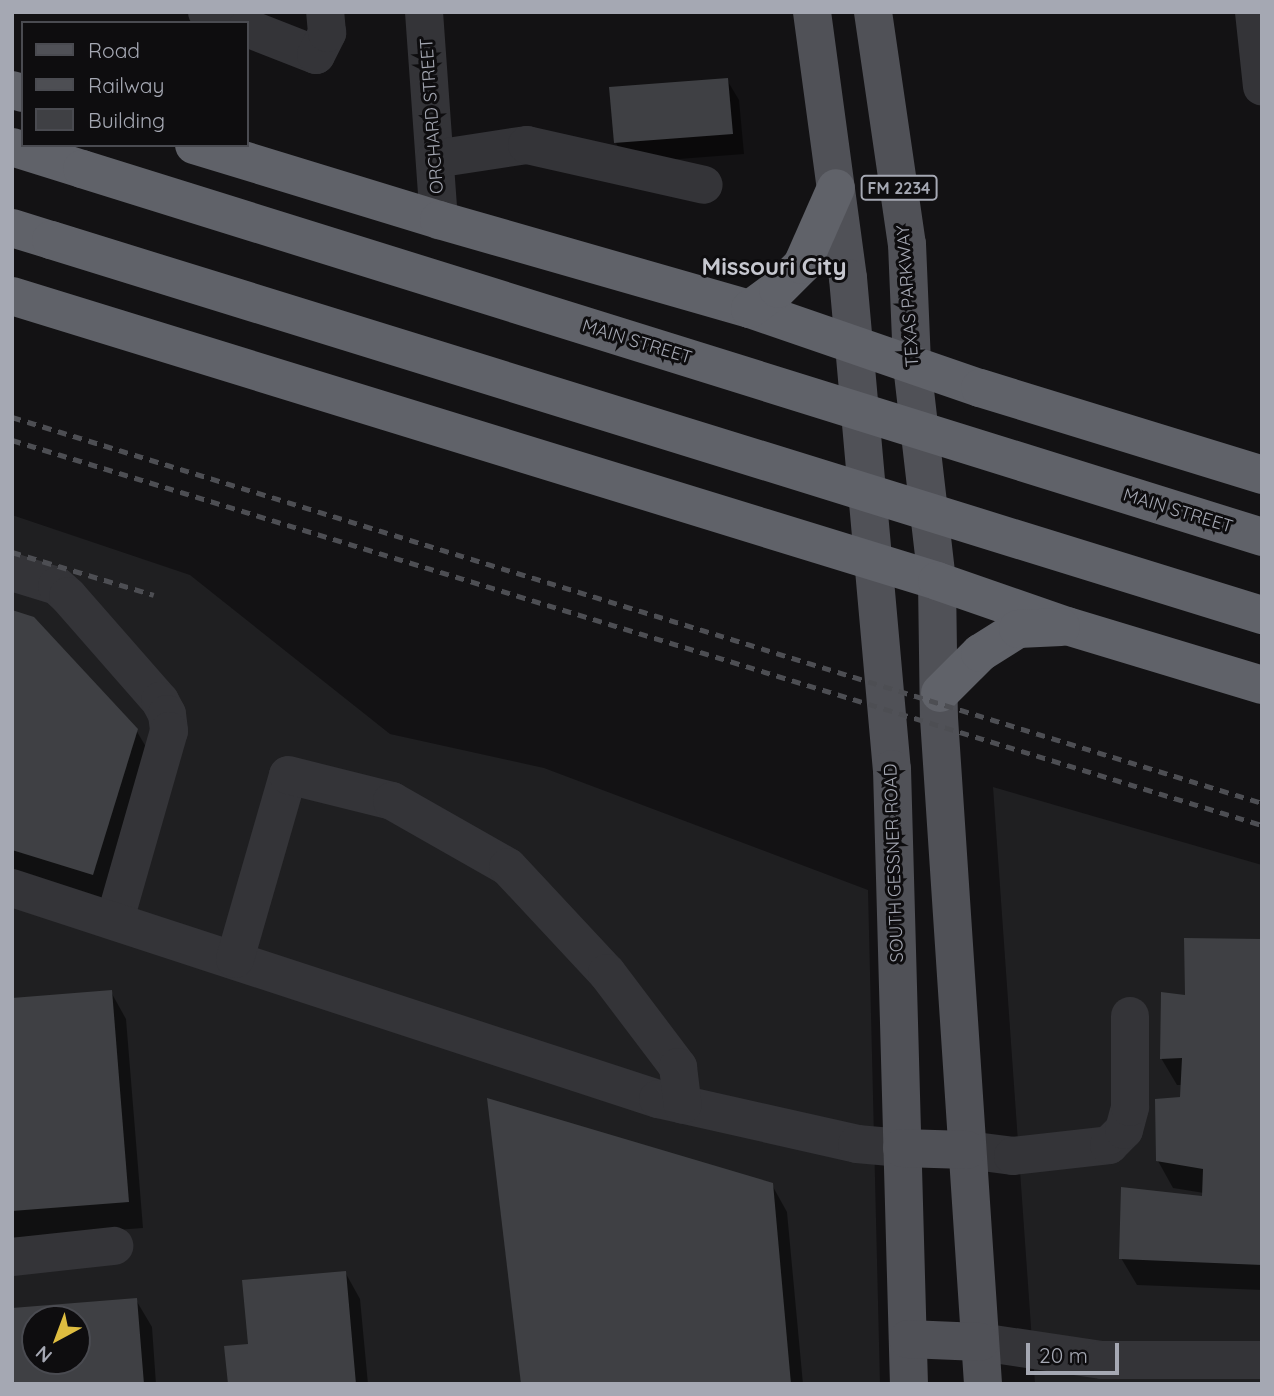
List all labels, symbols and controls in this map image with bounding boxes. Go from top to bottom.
legend [21,21,248,147]
text: Road [88,37,140,63]
street label: ORCHARD STREET [416,37,448,195]
text: Railway [88,72,164,98]
text: Building [88,107,165,133]
road number: FM 2234 [860,176,937,200]
street label: TEXAS PARKWAY [892,224,924,368]
district label: Missouri City [702,253,846,281]
street label: MAIN STREET [580,315,694,369]
street label: MAIN STREET [1121,484,1235,538]
street label: SOUTH GESSNER ROAD [880,763,908,963]
north arrow [21,1305,91,1375]
scale bar [1029,1330,1122,1374]
text: N [30,1341,57,1368]
text: 20 m [1039,1342,1088,1368]

